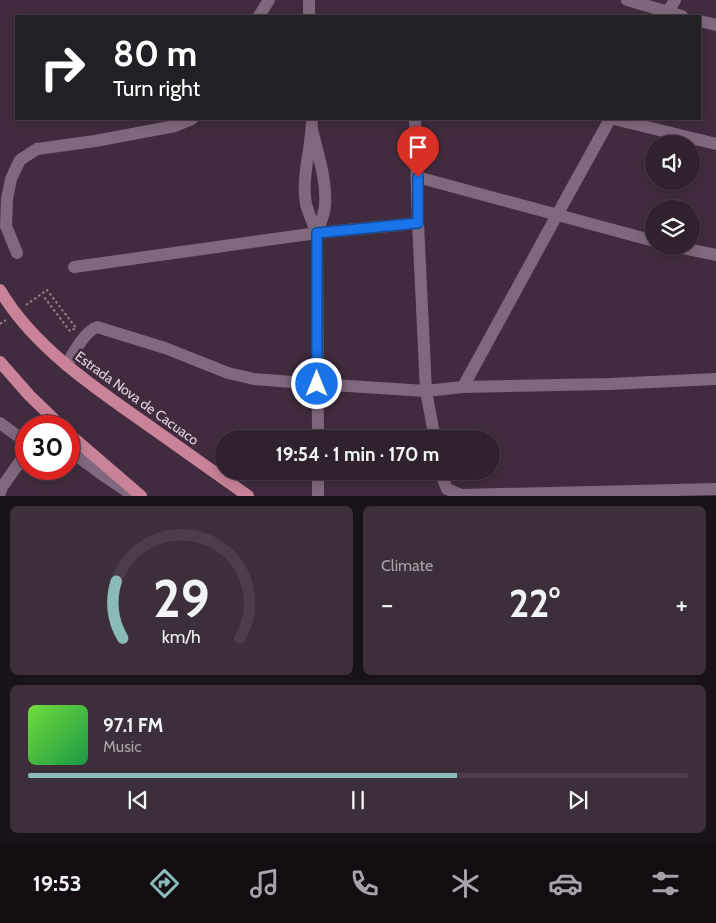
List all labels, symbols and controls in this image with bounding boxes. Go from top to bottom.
text: 80 m [113,32,197,75]
icon: right [30,35,95,100]
text: Turn right [113,75,200,102]
pin [397,126,439,177]
icon: arrive [404,133,432,161]
map controls [645,135,700,255]
button: sound [645,135,700,190]
button: layers [645,200,700,255]
street label: Estrada Nova de Cacuaco [72,347,203,449]
position arrow [290,357,342,409]
speed limit sign: 30 [15,415,80,480]
text: 19:54 · 1 min · 170 m [276,443,439,466]
text: Climate [381,556,433,575]
text: 29 [153,567,210,630]
text: 22° [509,580,560,627]
text: − [381,587,393,621]
text: + [676,587,688,621]
text: km/h [162,626,201,647]
text: 97.1 FM [103,714,163,737]
text: Music [103,737,141,756]
icon: previous [124,786,152,814]
icon: pause [344,786,372,814]
icon: next [564,786,592,814]
icon: directions [147,866,182,901]
icon: music [247,866,282,901]
icon: phone [347,866,382,901]
icon: climate [448,866,483,901]
icon: car [548,866,583,901]
icon: filters [648,866,683,901]
text: 19:53 [33,870,82,897]

